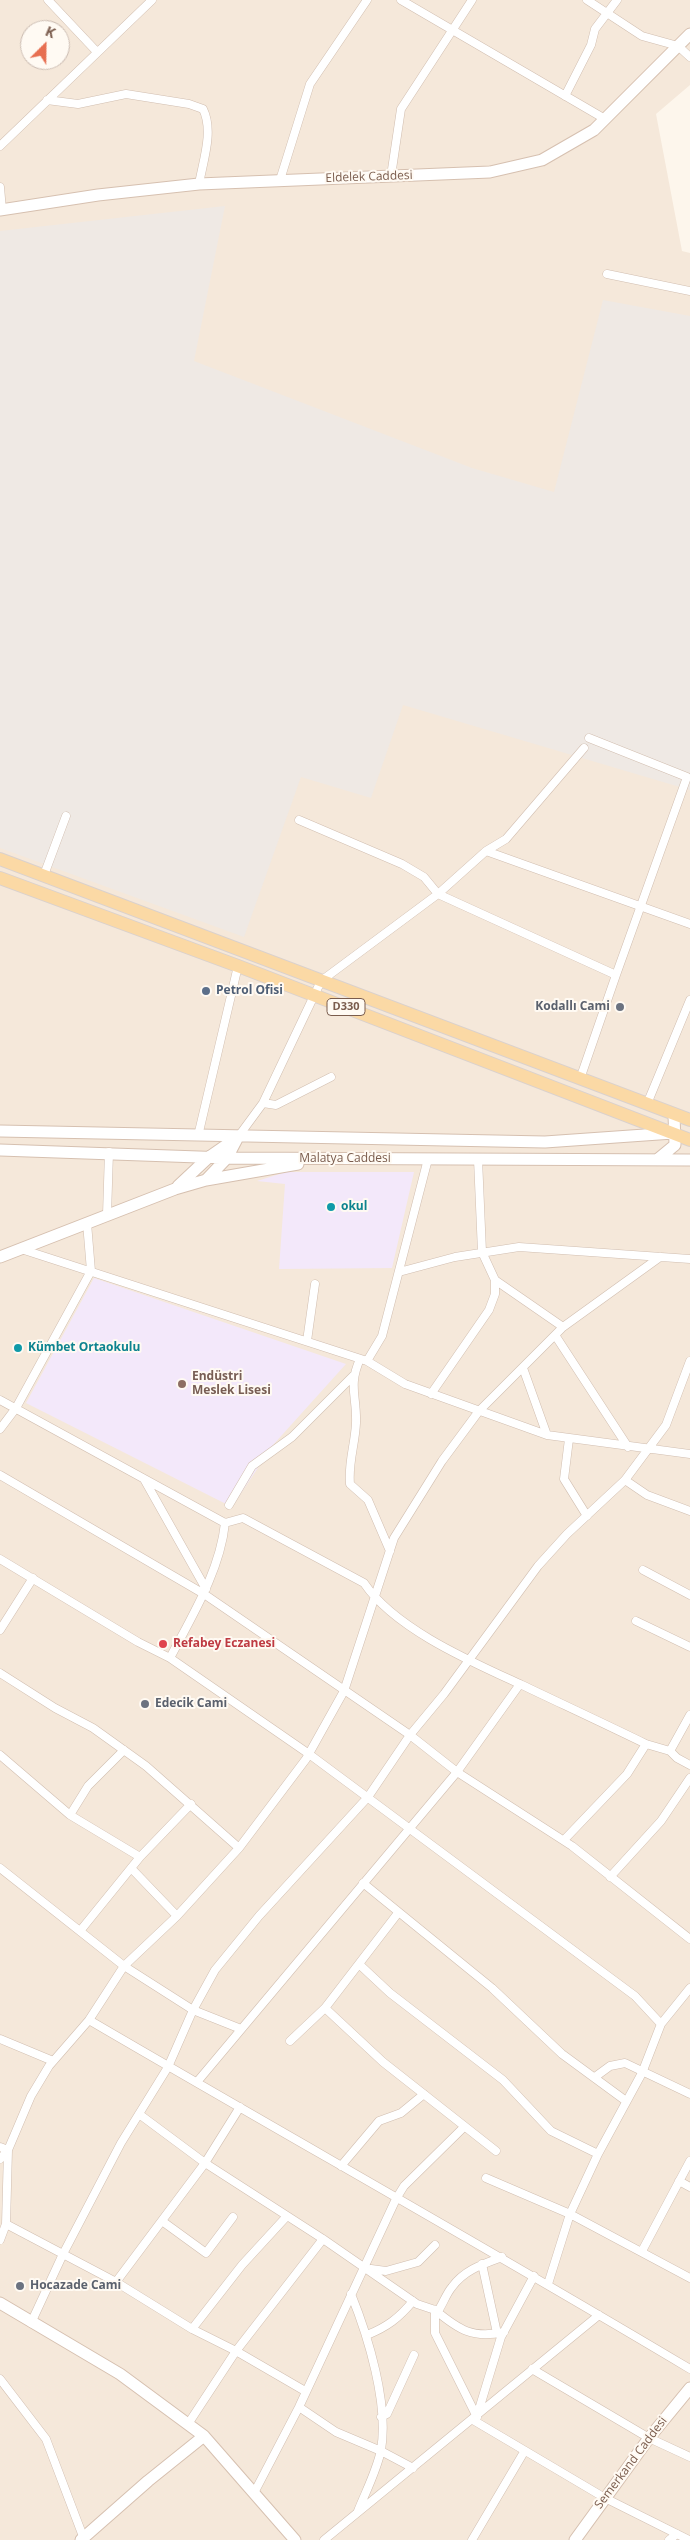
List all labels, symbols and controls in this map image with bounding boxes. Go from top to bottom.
north arrow [20,20,70,70]
text: K [43,21,59,42]
street label: Eldelek Caddesi [325,168,413,186]
place label: Petrol Ofisi [216,984,283,998]
marker: Petrol Ofisi [200,985,212,997]
road number: D330 [327,999,365,1016]
place label: Kodallı Cami [535,1000,610,1014]
marker: Kodallı Cami [614,1001,626,1013]
street label: Malatya Caddesi [299,1152,391,1166]
place label: okul [341,1200,367,1214]
marker: okul [325,1201,337,1213]
place label: Kümbet Ortaokulu [28,1341,140,1355]
marker: Kümbet Ortaokulu [12,1342,24,1354]
place label: Endüstri Meslek Lisesi [192,1370,271,1398]
marker: Endüstri Meslek Lisesi [176,1378,188,1390]
place label: Refabey Eczanesi [173,1637,275,1651]
marker: Refabey Eczanesi [157,1638,169,1650]
place label: Edecik Cami [155,1697,227,1711]
marker: Edecik Cami [139,1698,151,1710]
place label: Hocazade Cami [30,2279,121,2293]
marker: Hocazade Cami [14,2280,26,2292]
street label: Semerkand Caddesi [592,2414,670,2512]

